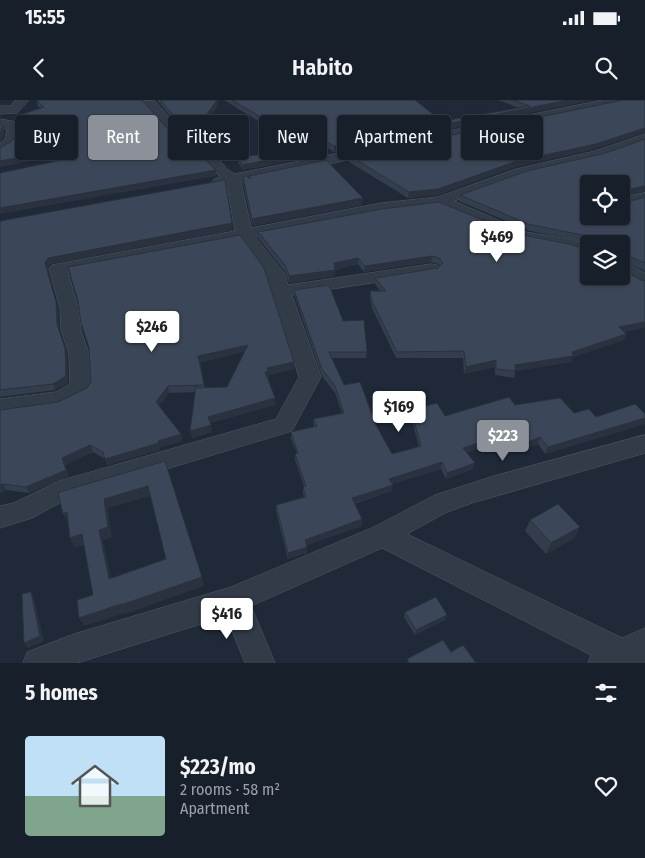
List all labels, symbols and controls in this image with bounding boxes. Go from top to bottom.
text: 15:55 [25,6,65,29]
icon: back [25,54,53,82]
text: Habito [292,54,353,81]
icon: search [592,54,620,82]
chip: Buy [15,115,78,160]
chip: Rent [88,115,158,160]
chip: Filters [168,115,249,160]
chip: New [259,115,327,160]
chip: Apartment [337,115,451,160]
chip: House [461,115,543,160]
map controls [580,175,630,285]
button: locate [580,175,630,225]
pin: $469 [467,220,527,263]
text: $469 [481,227,513,246]
button: layers [580,235,630,285]
pin: $246 [122,310,182,353]
text: $246 [136,317,168,336]
pin: $169 [369,390,429,433]
text: $169 [384,397,414,416]
pin: $223 [473,420,533,462]
text: $223 [488,426,518,445]
pin: $416 [197,598,257,640]
text: $416 [212,604,242,623]
icon: filters [592,679,620,707]
text: 5 homes [25,680,98,706]
text: $223/mo [180,754,256,780]
icon: home [65,756,125,816]
icon: heart [592,772,620,800]
text: 2 rooms · 58 m² [180,780,280,799]
text: Apartment [180,799,249,818]

